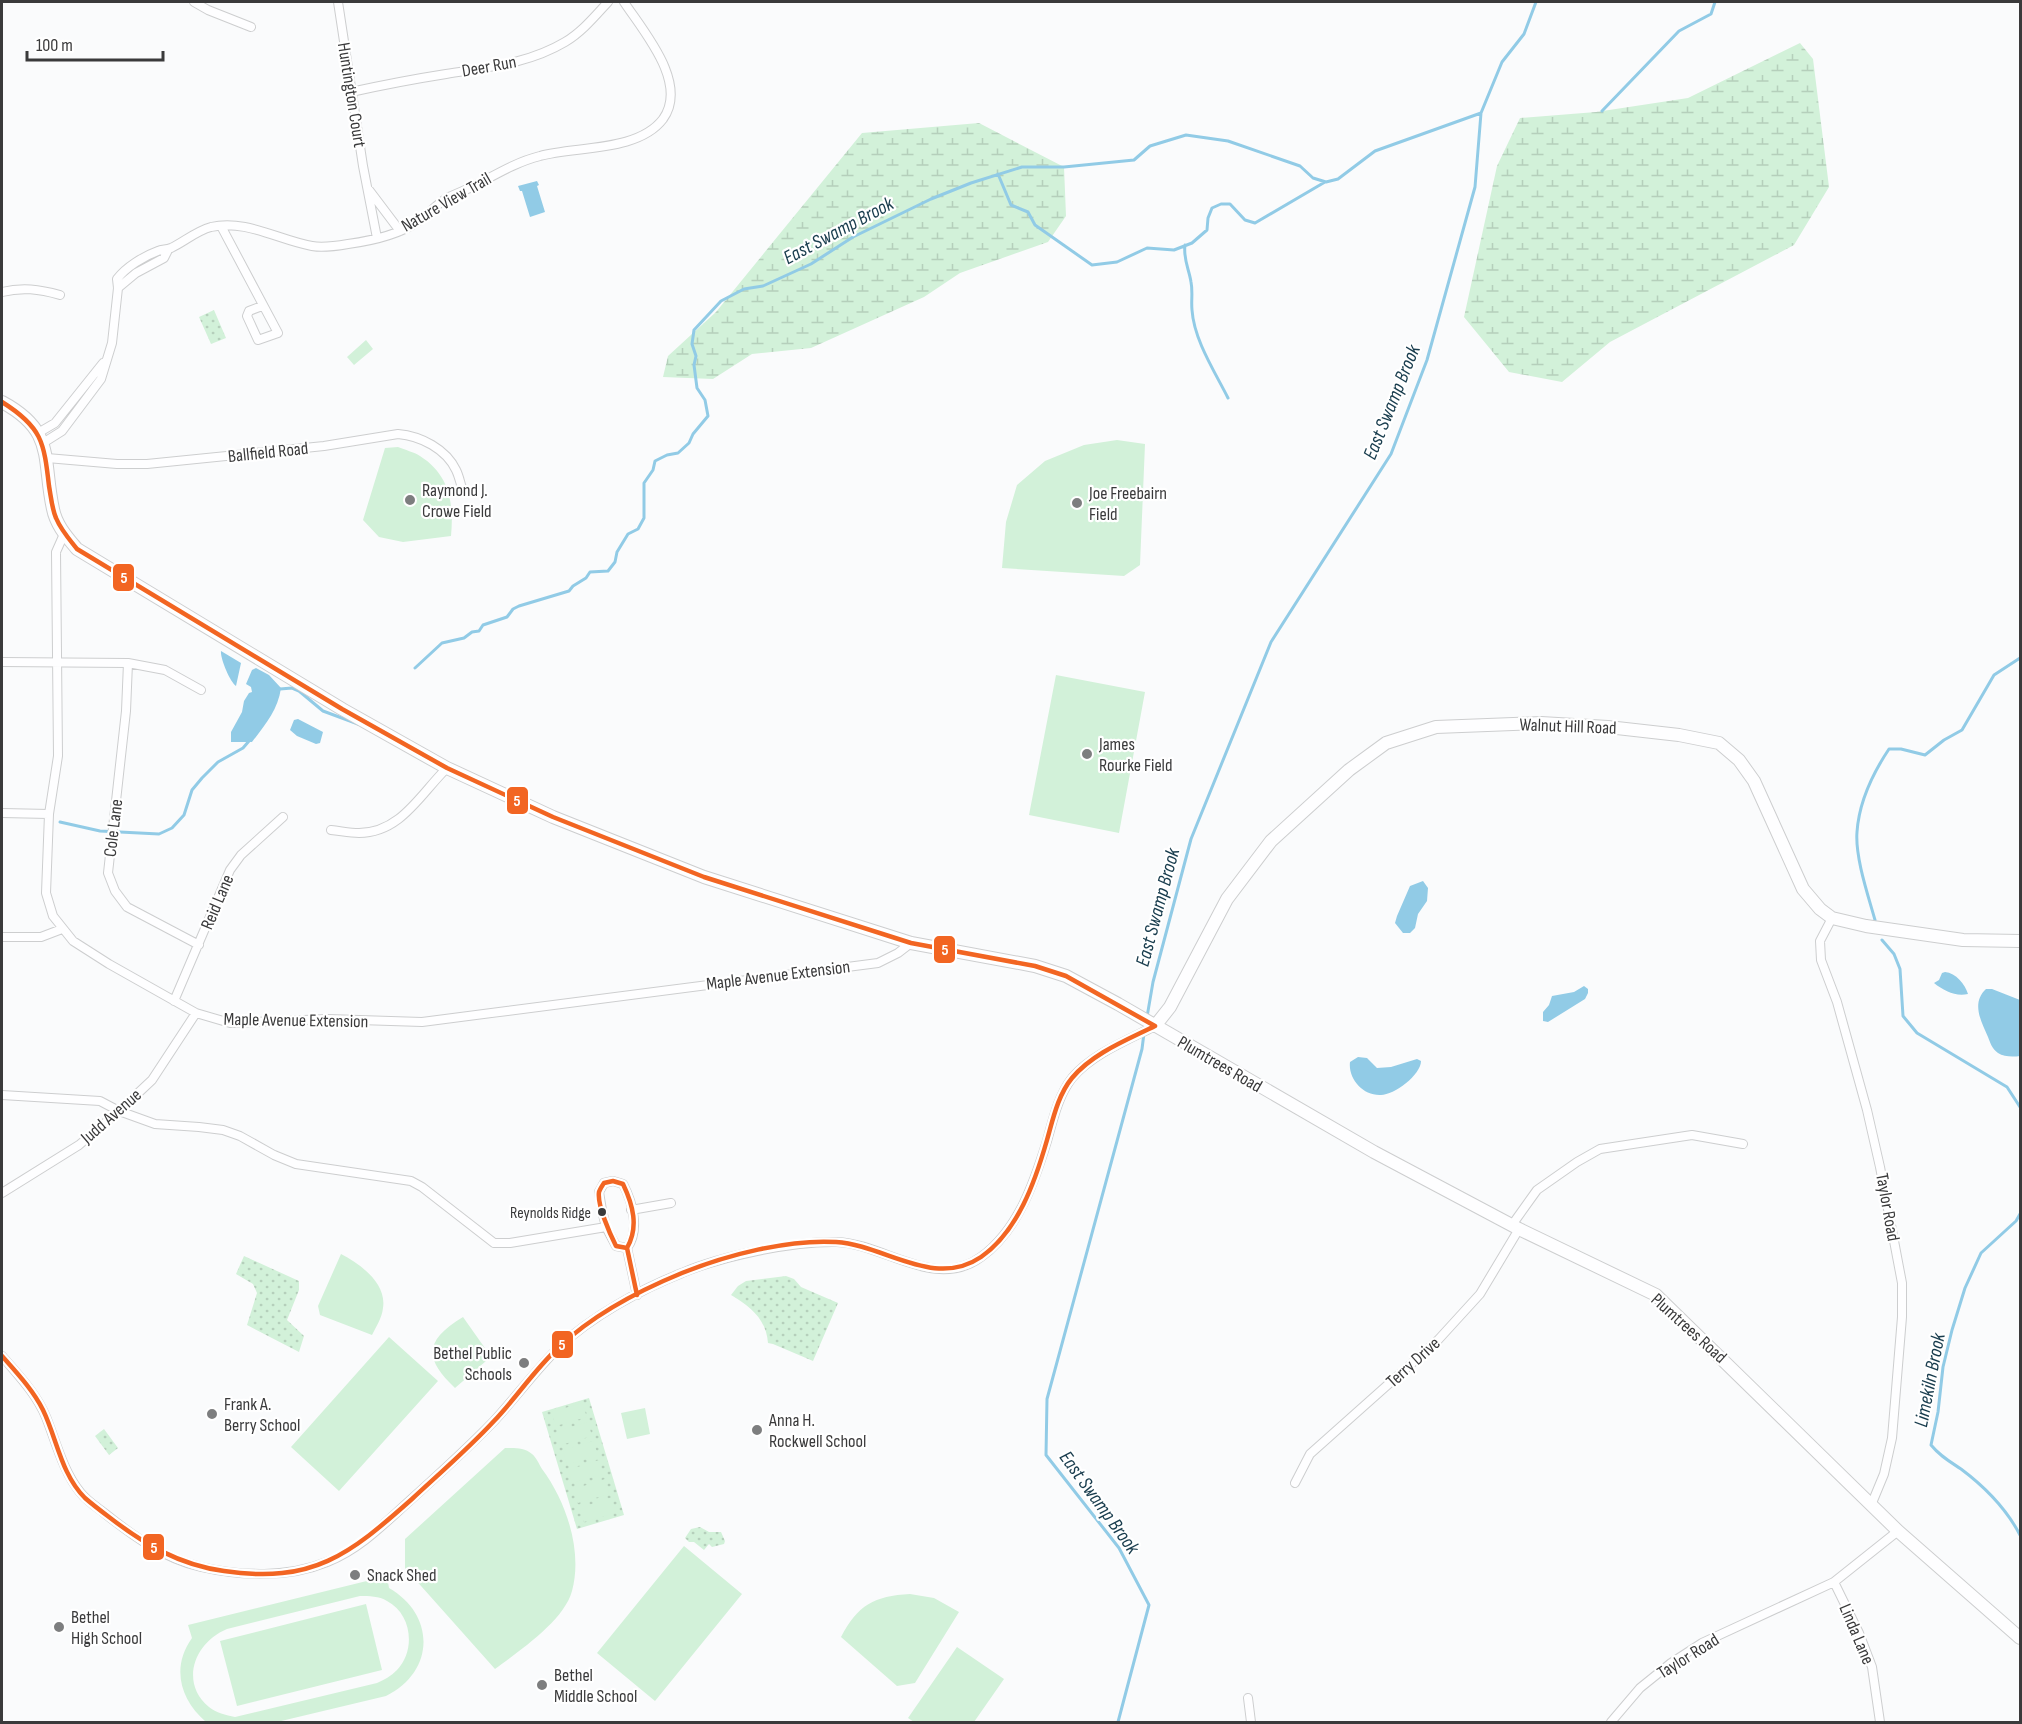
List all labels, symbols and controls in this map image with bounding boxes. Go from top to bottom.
scale bar [27,24,164,62]
text: 100 m [36,35,73,56]
street label: Huntington Court [333,41,370,150]
street label: Deer Run [460,51,518,82]
street label: Nature View Trail [398,168,495,237]
water label: East Swamp Brook [779,192,898,270]
water label: East Swamp Brook [1358,341,1426,463]
street label: Ballfield Road [227,438,309,467]
place label: Raymond J. Crowe Field [422,480,492,522]
place label: Joe Freebairn Field [1088,483,1167,525]
marker: Raymond J. Crowe Field [403,493,417,507]
marker: Joe Freebairn Field [1070,496,1084,510]
line badge: 5 [112,563,135,592]
text: 5 [120,569,128,588]
street label: Walnut Hill Road [1519,714,1617,739]
place label: James Rourke Field [1098,734,1172,776]
marker: James Rourke Field [1080,747,1094,761]
line badge: 5 [506,786,529,815]
text: 5 [513,792,521,811]
street label: Cole Lane [100,798,127,858]
water label: East Swamp Brook [1131,845,1185,969]
street label: Reid Lane [197,872,238,933]
line badge: 5 [933,935,956,964]
text: 5 [941,941,949,960]
street label: Maple Avenue Extension [705,956,851,995]
street label: Maple Avenue Extension [223,1009,369,1032]
street label: Plumtrees Road [1174,1032,1266,1097]
street label: Judd Avenue [76,1084,146,1149]
street label: Taylor Road [1871,1171,1904,1243]
place label: Reynolds Ridge [510,1204,591,1223]
marker: Reynolds Ridge [596,1206,608,1218]
street label: Plumtrees Road [1647,1289,1731,1368]
line badge: 5 [551,1330,574,1359]
water label: Limekiln Brook [1909,1331,1951,1429]
street label: Terry Drive [1382,1333,1445,1392]
text: 5 [558,1336,566,1355]
place label: Bethel Public Schools [433,1343,512,1385]
marker: Bethel Public Schools [517,1356,531,1370]
place label: Frank A. Berry School [224,1394,300,1436]
marker: Frank A. Berry School [205,1407,219,1421]
place label: Anna H. Rockwell School [768,1410,866,1452]
marker: Anna H. Rockwell School [750,1423,764,1437]
water label: East Swamp Brook [1054,1446,1145,1559]
line badge: 5 [142,1533,165,1561]
text: 5 [150,1539,158,1558]
place label: Snack Shed [367,1565,436,1586]
marker: Snack Shed [348,1568,362,1582]
street label: Linda Lane [1834,1601,1879,1668]
place label: Bethel High School [71,1607,142,1649]
marker: Bethel High School [52,1620,66,1634]
street label: Taylor Road [1654,1629,1723,1684]
place label: Bethel Middle School [554,1665,637,1707]
marker: Bethel Middle School [535,1678,549,1692]

